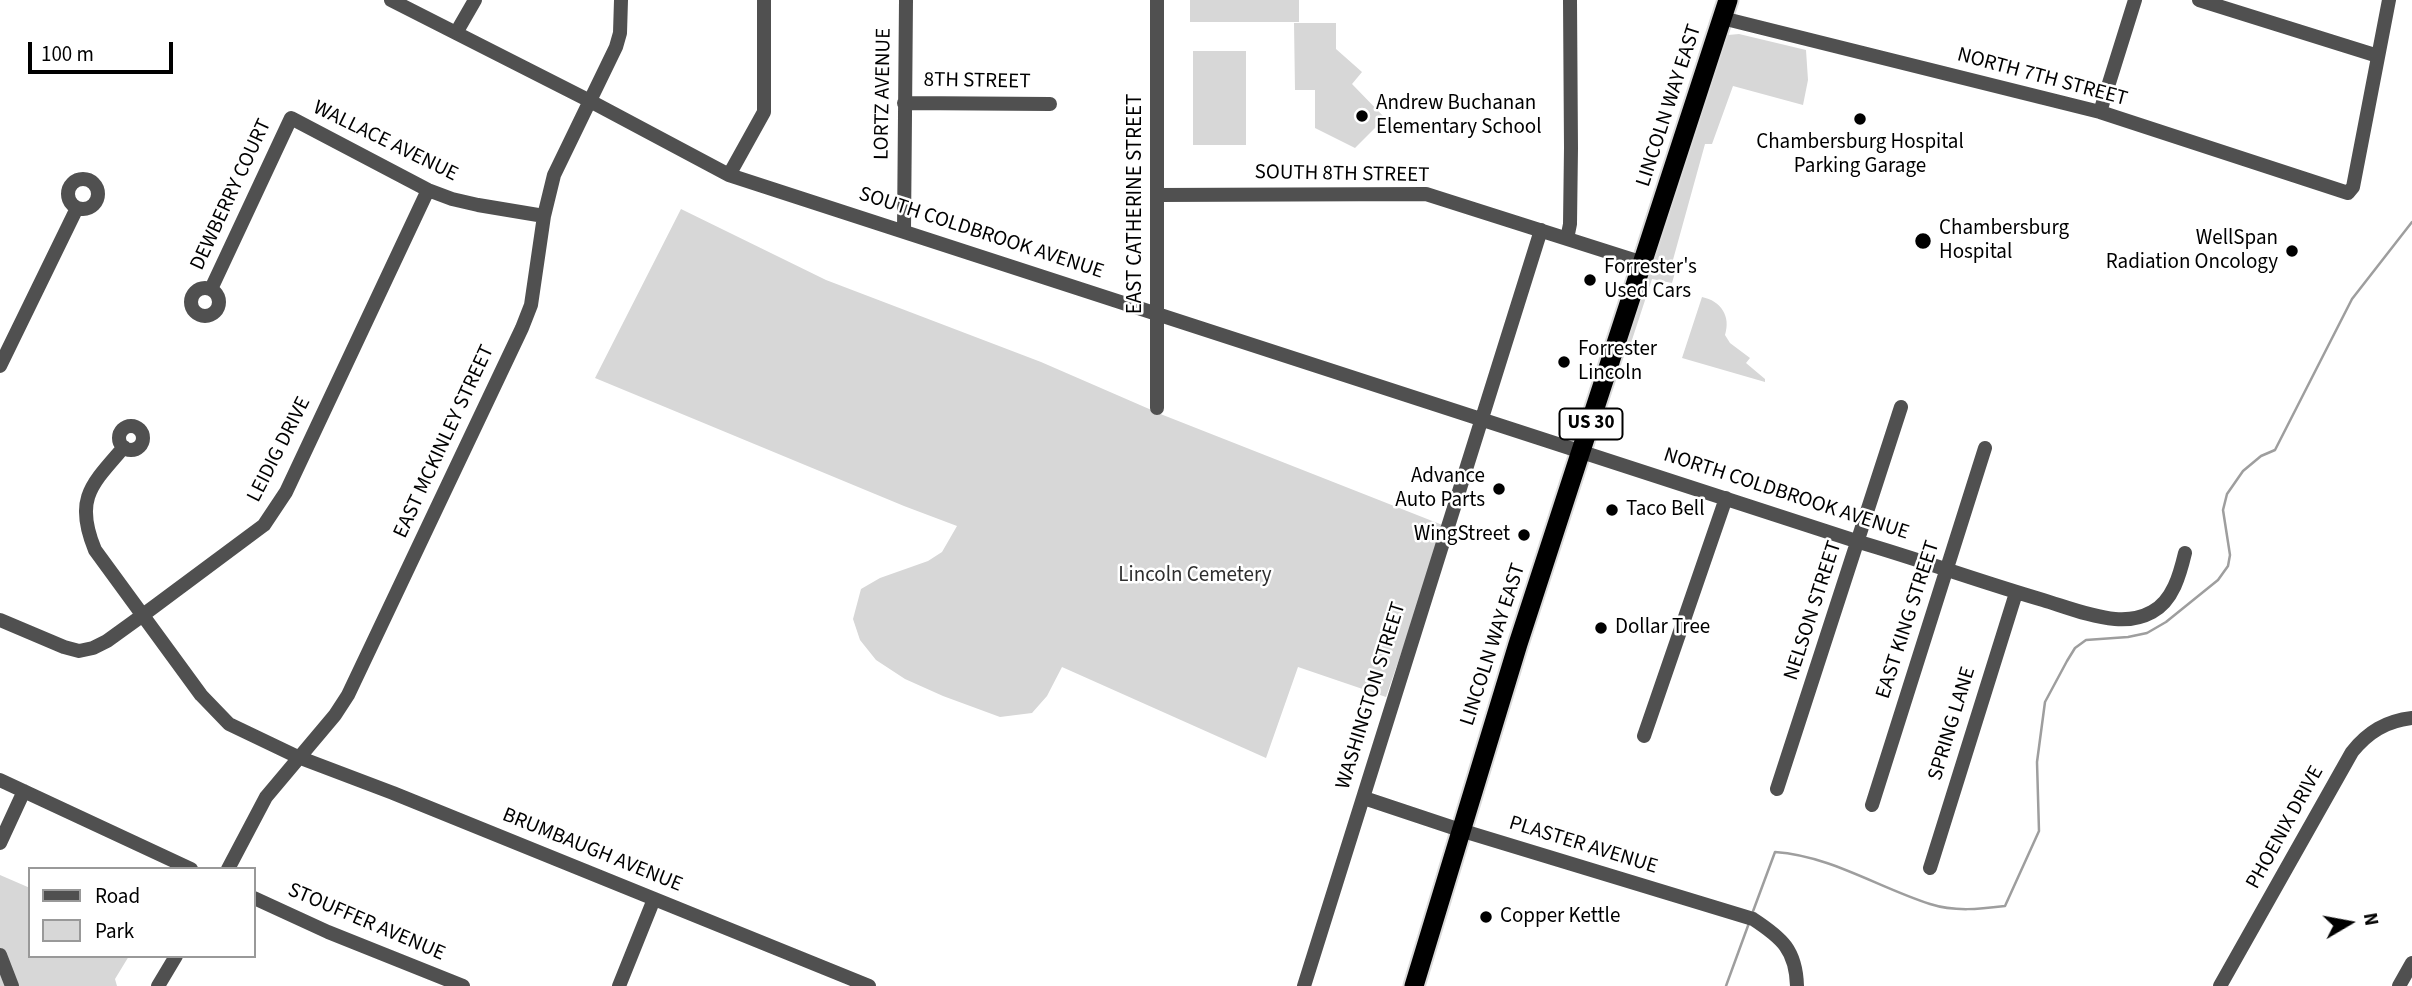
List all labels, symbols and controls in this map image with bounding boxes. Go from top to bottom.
street label: LINCOLN WAY EAST [1632,22,1708,190]
scale bar [32,28,177,72]
street label: LORTZ AVENUE [870,28,898,160]
text: 100 m [41,39,94,69]
street label: NORTH 7TH STREET [1954,43,2130,113]
street label: 8TH STREET [923,68,1031,96]
place label: Andrew Buchanan Elementary School [1376,91,1542,141]
street label: EAST CATHERINE STREET [1123,94,1149,314]
street label: WALLACE AVENUE [308,96,462,188]
marker: Andrew Buchanan Elementary School [1354,108,1370,124]
marker: Chambersburg Hospital Parking Garage [1852,111,1868,127]
street label: DEWBERRY COURT [186,115,278,275]
place label: Chambersburg Hospital Parking Garage [1756,130,1964,180]
street label: SOUTH 8TH STREET [1254,161,1430,189]
street label: SOUTH COLDBROOK AVENUE [855,182,1107,286]
place label: Chambersburg Hospital [1939,216,2069,266]
place label: WellSpan Radiation Oncology [2106,226,2278,276]
marker: Chambersburg Hospital [1913,231,1933,251]
marker: WellSpan Radiation Oncology [2284,243,2300,259]
place label: Forrester's Used Cars [1604,255,1697,305]
marker: Forrester's Used Cars [1582,272,1598,288]
place label: Forrester Lincoln [1578,337,1657,387]
street label: EAST MCKINLEY STREET [389,341,501,543]
marker: Forrester Lincoln [1556,354,1572,370]
street label: LEIDIG DRIVE [243,393,317,507]
road number: US 30 [1560,408,1622,440]
street label: NORTH COLDBROOK AVENUE [1660,443,1912,547]
place label: Advance Auto Parts [1395,464,1485,514]
marker: Advance Auto Parts [1491,481,1507,497]
place label: Taco Bell [1626,497,1705,523]
marker: Taco Bell [1604,502,1620,518]
place label: WingStreet [1414,522,1510,548]
marker: WingStreet [1516,527,1532,543]
street label: NELSON STREET [1780,538,1848,684]
street label: EAST KING STREET [1872,538,1946,702]
street label: LINCOLN WAY EAST [1456,561,1532,729]
park label: Lincoln Cemetery [1118,563,1272,589]
street label: WASHINGTON STREET [1332,599,1412,793]
place label: Dollar Tree [1615,615,1710,641]
marker: Dollar Tree [1593,620,1609,636]
street label: SPRING LANE [1924,664,1982,784]
street label: PHOENIX DRIVE [2242,762,2330,894]
street label: BRUMBAUGH AVENUE [498,803,686,899]
street label: PLASTER AVENUE [1506,811,1660,881]
legend [28,867,256,958]
street label: STOUFFER AVENUE [284,879,448,967]
text: Road [95,881,140,911]
north arrow [2314,888,2384,958]
place label: Copper Kettle [1500,904,1620,930]
marker: Copper Kettle [1478,909,1494,925]
text: N [2356,911,2385,928]
text: Park [95,916,134,946]

